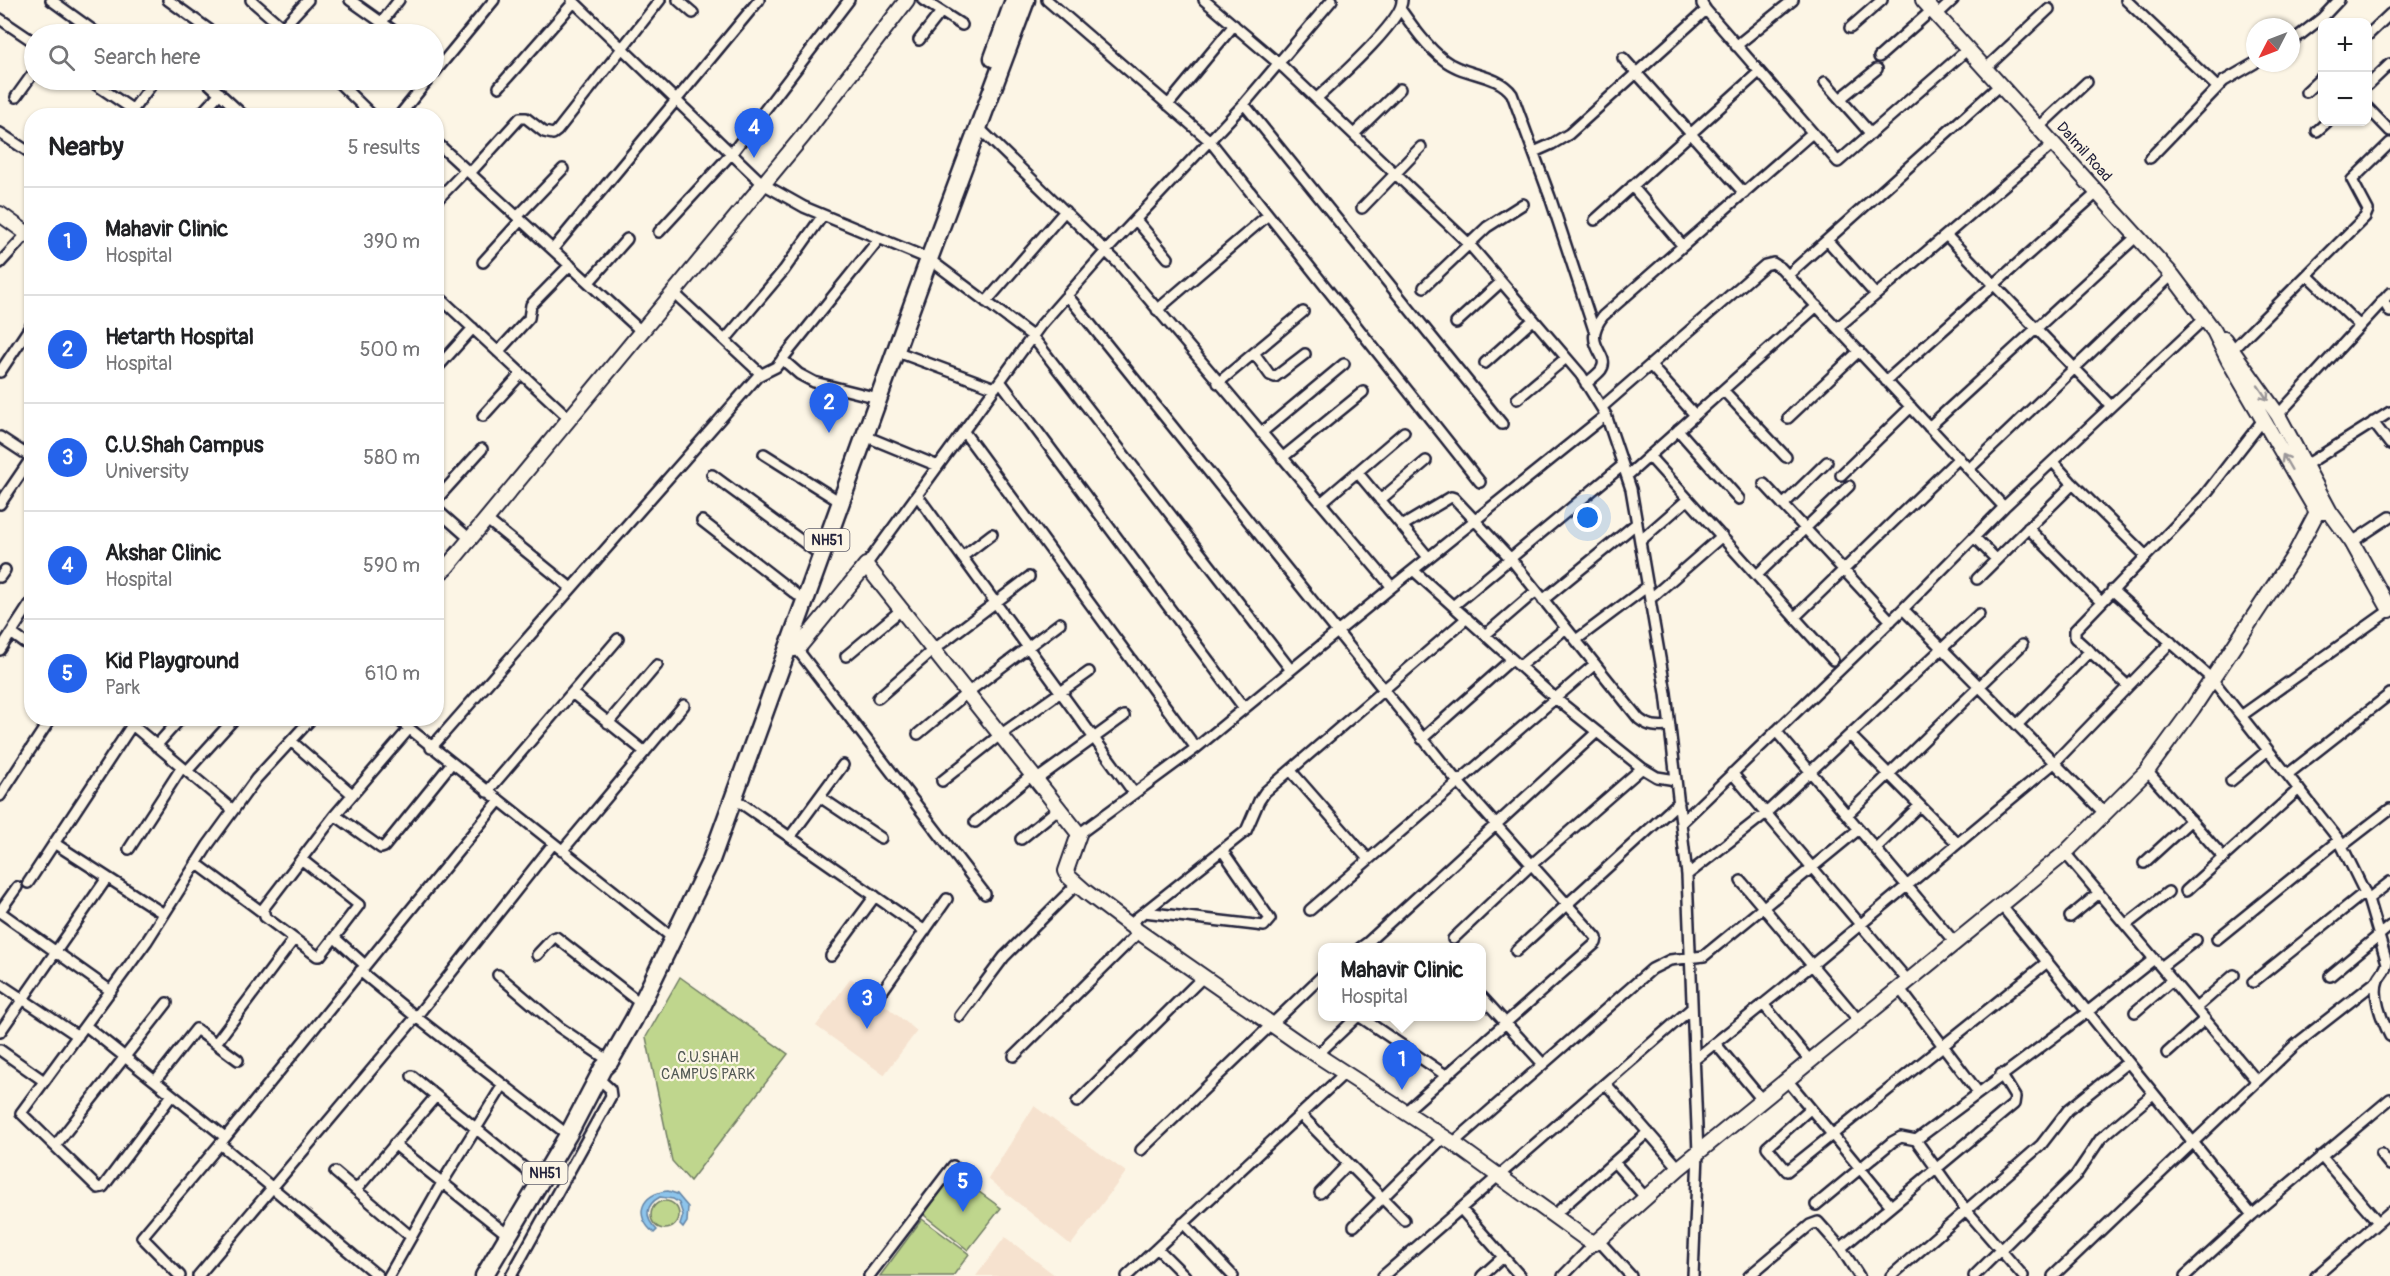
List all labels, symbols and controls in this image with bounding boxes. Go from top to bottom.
north arrow [2246,18,2300,72]
map controls [2318,18,2372,126]
button: + [2318,18,2372,72]
search box [24,24,444,90]
icon: search [45,41,78,74]
text: Search here [93,43,200,71]
button: − [2318,72,2372,126]
pin: 4 [734,108,774,158]
street label: Dalmil Road [2052,118,2116,186]
text: Nearby [48,131,124,163]
text: 5 results [348,135,420,160]
text: Mahavir Clinic [105,215,228,243]
text: 1 [64,229,71,254]
text: 390 m [363,229,420,254]
text: Hospital [105,243,172,268]
text: Hetarth Hospital [105,323,254,351]
text: 2 [62,337,73,362]
text: 500 m [360,337,420,362]
text: Hospital [105,351,172,376]
pin: 2 [810,384,848,433]
one-way arrow [2257,385,2269,401]
text: C.U.Shah Campus [105,431,264,459]
text: 3 [62,445,73,470]
text: 580 m [363,445,420,470]
one-way arrow [2281,453,2293,470]
text: University [105,459,189,484]
your location [1573,503,1602,532]
road number: NH51 [804,529,850,551]
text: Akshar Clinic [105,539,222,567]
text: 4 [62,553,73,578]
text: 590 m [363,553,420,578]
text: Hospital [105,567,172,592]
text: Kid Playground [105,647,239,675]
text: 5 [62,661,73,686]
text: 610 m [365,661,420,686]
text: Park [105,675,140,700]
popup [1318,943,1486,1021]
text: Mahavir Clinic [1340,956,1464,984]
pin: 3 [848,980,886,1029]
text: Hospital [1340,984,1408,1009]
pin: 1 [1382,1040,1422,1090]
park label: C.U.SHAH CAMPUS PARK [661,1048,755,1084]
road number: NH51 [522,1162,568,1184]
pin: 5 [944,1162,982,1212]

